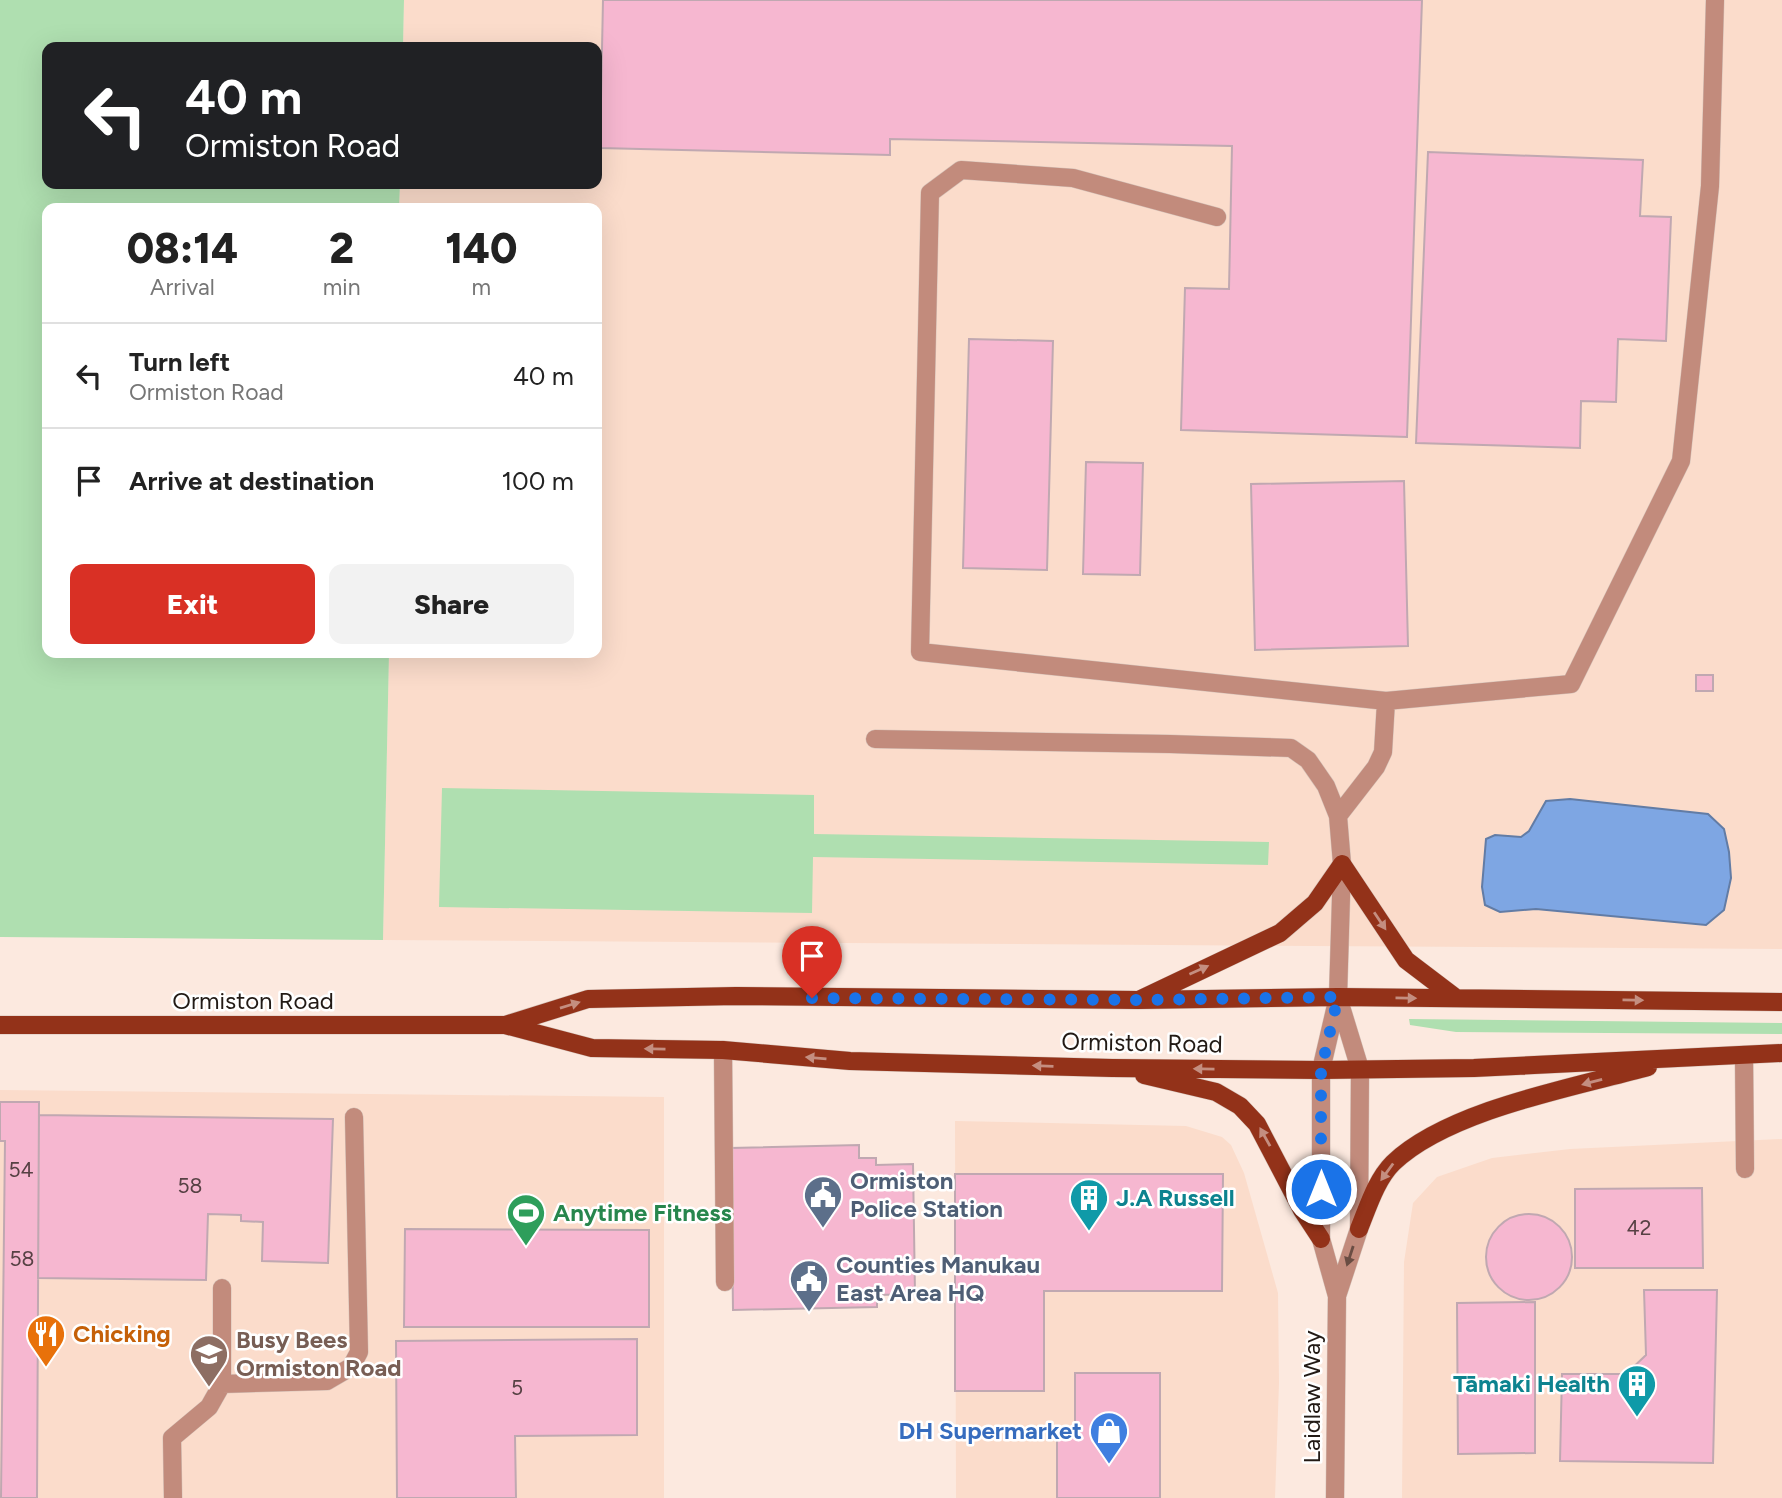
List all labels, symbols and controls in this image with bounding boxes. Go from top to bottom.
text: 40 m [185,67,302,126]
icon: left [70,70,161,161]
text: Ormiston Road [185,127,400,165]
text: 08:14 [127,223,238,274]
text: 2 [329,223,354,274]
text: 140 [445,223,517,274]
text: Arrival [150,273,215,301]
text: min [323,273,360,301]
text: m [471,273,491,301]
text: Turn left [129,346,230,378]
icon: left [70,357,108,395]
text: 40 m [513,360,574,392]
text: Ormiston Road [129,378,284,406]
icon: arrive [70,462,108,500]
text: Arrive at destination [129,465,374,497]
text: 100 m [501,465,574,497]
button: Exit [70,564,315,644]
button: Share [329,564,574,644]
one-way arrow [1373,911,1386,931]
pin [782,926,842,998]
icon: arrive [793,937,831,975]
one-way arrow [1189,964,1210,975]
street label: Ormiston Road [172,986,334,1015]
one-way arrow [1395,992,1417,1003]
one-way arrow [1623,995,1645,1006]
one-way arrow [560,999,581,1009]
street label: Ormiston Road [1061,1027,1223,1058]
one-way arrow [644,1044,666,1055]
one-way arrow [805,1052,827,1063]
one-way arrow [1032,1060,1054,1071]
one-way arrow [1193,1063,1215,1075]
one-way arrow [1581,1077,1603,1088]
one-way arrow [1259,1127,1271,1146]
position arrow [1284,1152,1358,1226]
house number: 54 [8,1157,34,1182]
one-way arrow [1380,1162,1395,1180]
place label: Ormiston Police Station [850,1166,1003,1223]
house number: 58 [178,1173,202,1198]
public building icon: Ormiston Police Station [802,1174,844,1229]
building icon: J.A Russell [1068,1177,1110,1232]
place label: J.A Russell [1116,1183,1235,1212]
sports icon: Anytime Fitness [505,1192,547,1247]
place label: Anytime Fitness [553,1198,732,1227]
house number: 42 [1627,1215,1651,1240]
house number: 58 [10,1246,34,1271]
one-way arrow [1345,1246,1355,1267]
place label: Counties Manukau East Area HQ [836,1250,1040,1307]
public building icon: Counties Manukau East Area HQ [788,1258,830,1313]
restaurant icon: Chicking [25,1313,67,1368]
place label: Chicking [73,1319,171,1348]
place label: Busy Bees Ormiston Road [236,1325,402,1382]
street label: Laidlaw Way [1297,1330,1326,1464]
school or university icon: Busy Bees Ormiston Road [188,1333,230,1388]
building icon: Tāmaki Health [1616,1363,1658,1418]
place label: Tāmaki Health [1453,1369,1610,1398]
house number: 5 [511,1375,523,1400]
shop icon: DH Supermarket [1088,1410,1130,1465]
place label: DH Supermarket [898,1416,1082,1445]

